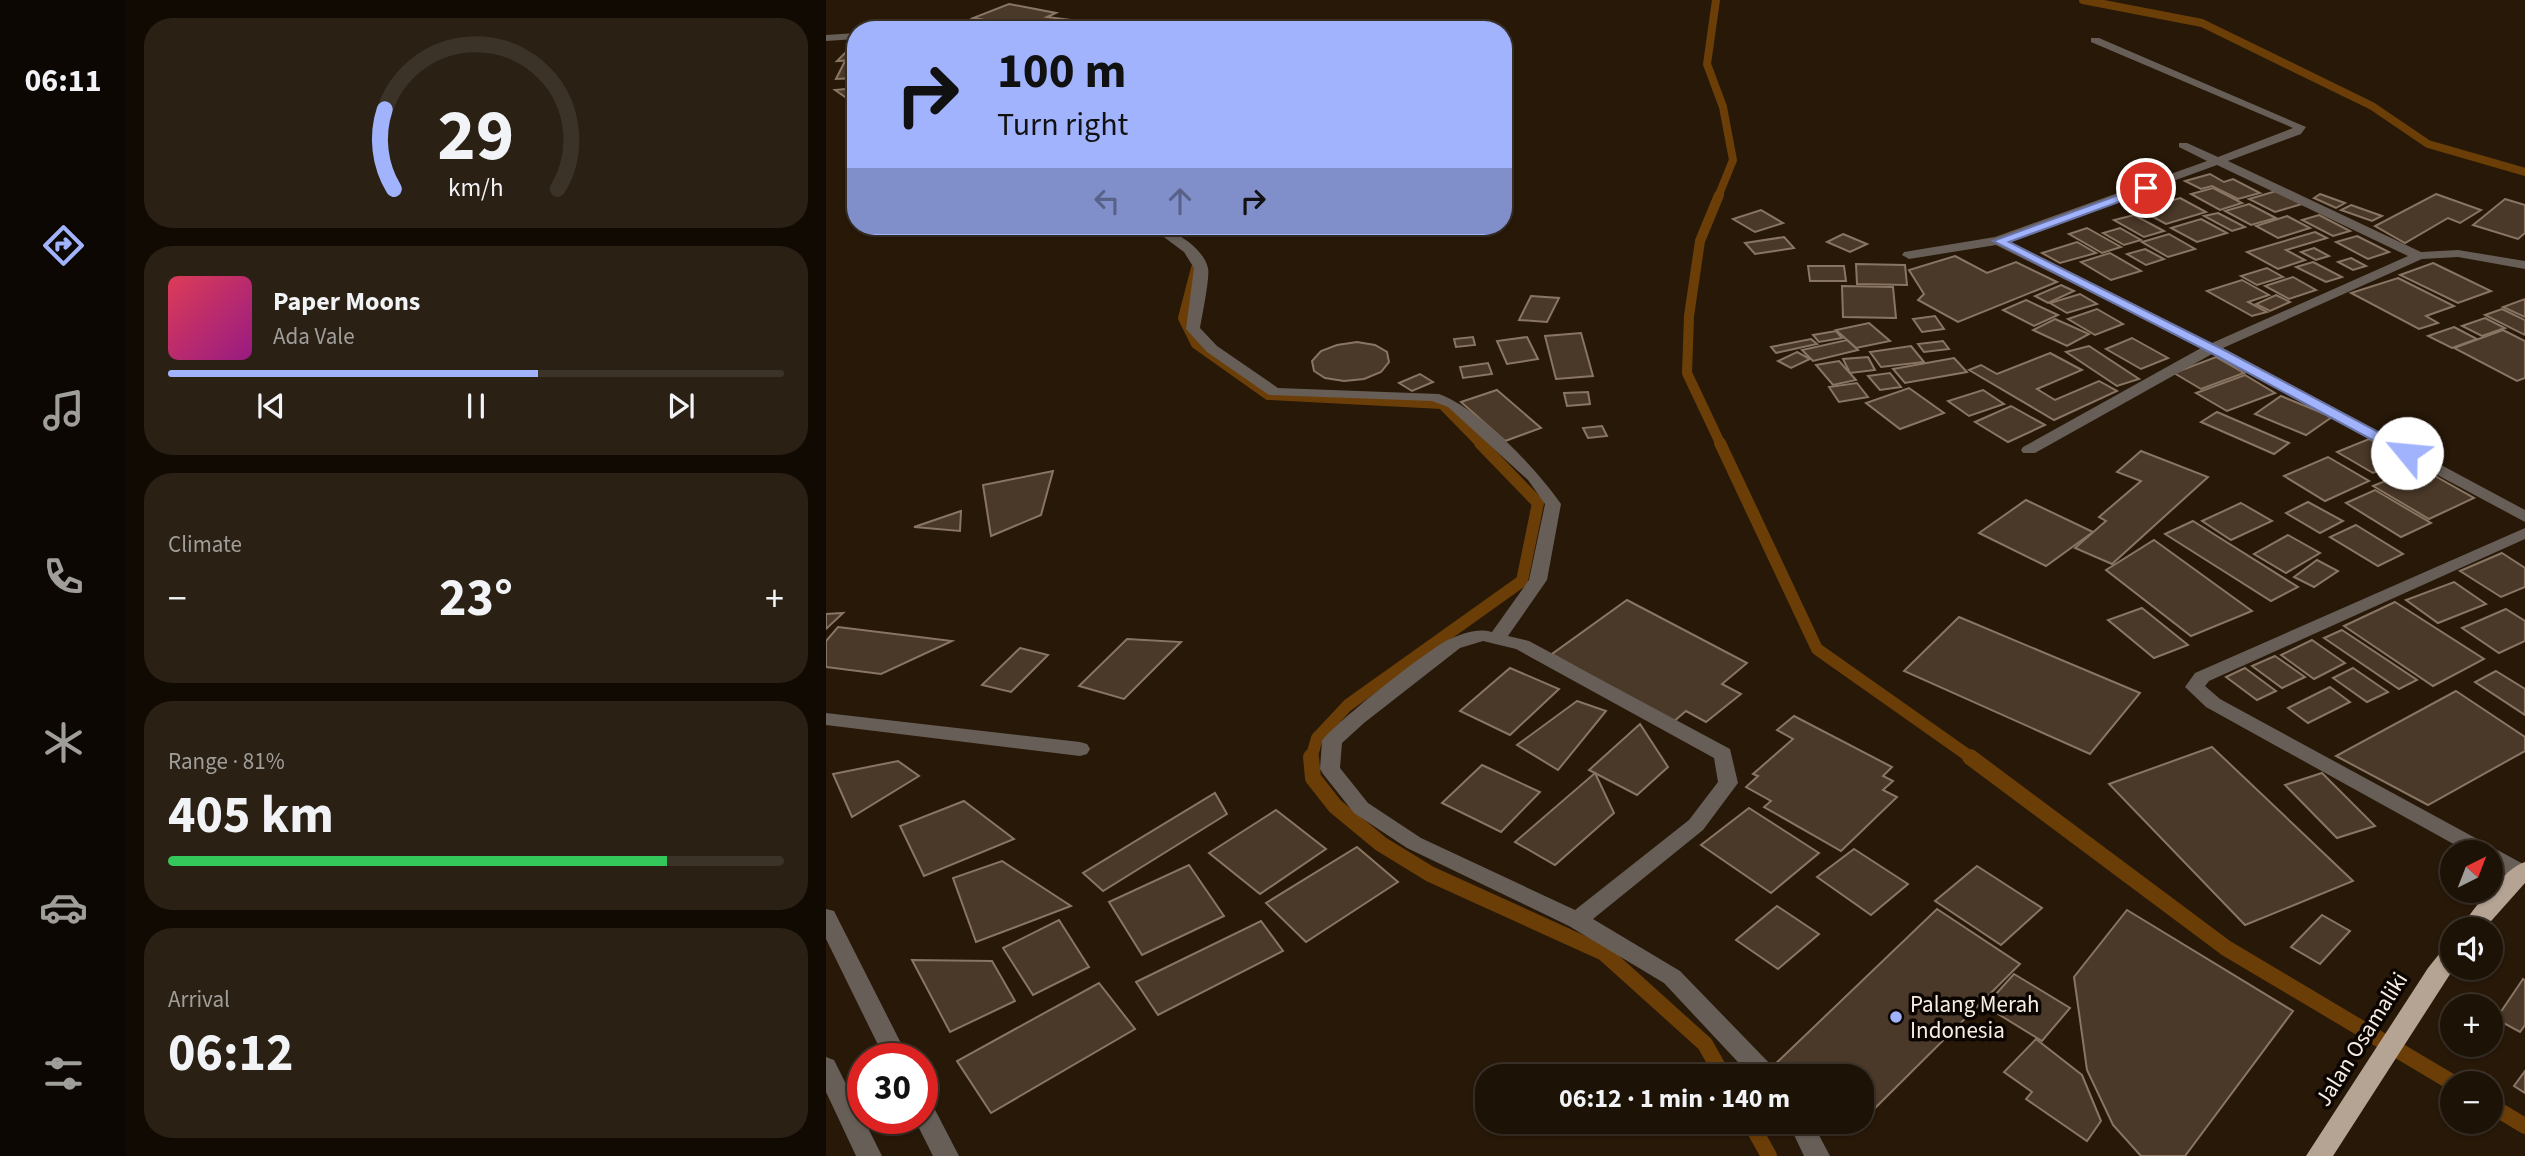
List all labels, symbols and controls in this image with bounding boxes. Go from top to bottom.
text: 100 m [997,37,1126,107]
icon: right [882,49,973,140]
text: 06:11 [24,58,102,104]
text: 29 [438,84,514,188]
text: Turn right [997,102,1128,148]
pin [2116,158,2176,218]
icon: arrive [2127,169,2165,207]
text: km/h [448,170,504,206]
icon: left [1088,182,1126,220]
icon: ahead [1161,182,1199,220]
icon: right [1234,182,1272,220]
icon: directions [39,221,88,270]
text: Paper Moons [273,283,420,320]
text: Ada Vale [273,320,355,353]
icon: music [39,386,88,435]
icon: previous [252,387,290,425]
icon: pause [457,387,495,425]
icon: next [662,387,700,425]
position arrow [2370,416,2444,490]
text: Climate [168,528,242,561]
icon: phone [39,552,88,601]
text: 23° [439,562,513,636]
text: − [168,572,187,626]
text: + [765,572,784,626]
icon: climate [39,718,88,767]
text: Range · 81% [168,745,285,778]
text: 405 km [168,779,334,853]
north arrow [2440,840,2502,903]
map controls [2440,840,2503,1134]
icon: car [39,883,88,932]
button: sound [2440,917,2503,980]
street label: Jalan Osamaliki [2307,966,2416,1113]
text: Arrival [168,983,230,1016]
place label: Palang Merah Indonesia [1910,988,2040,1047]
button: + [2440,994,2503,1057]
marker: Palang Merah Indonesia [1888,1009,1904,1025]
text: 06:12 [168,1017,293,1091]
speed limit sign: 30 [847,1043,938,1134]
icon: filters [39,1049,88,1098]
button: − [2440,1071,2503,1134]
text: 06:12 · 1 min · 140 m [1559,1080,1790,1117]

